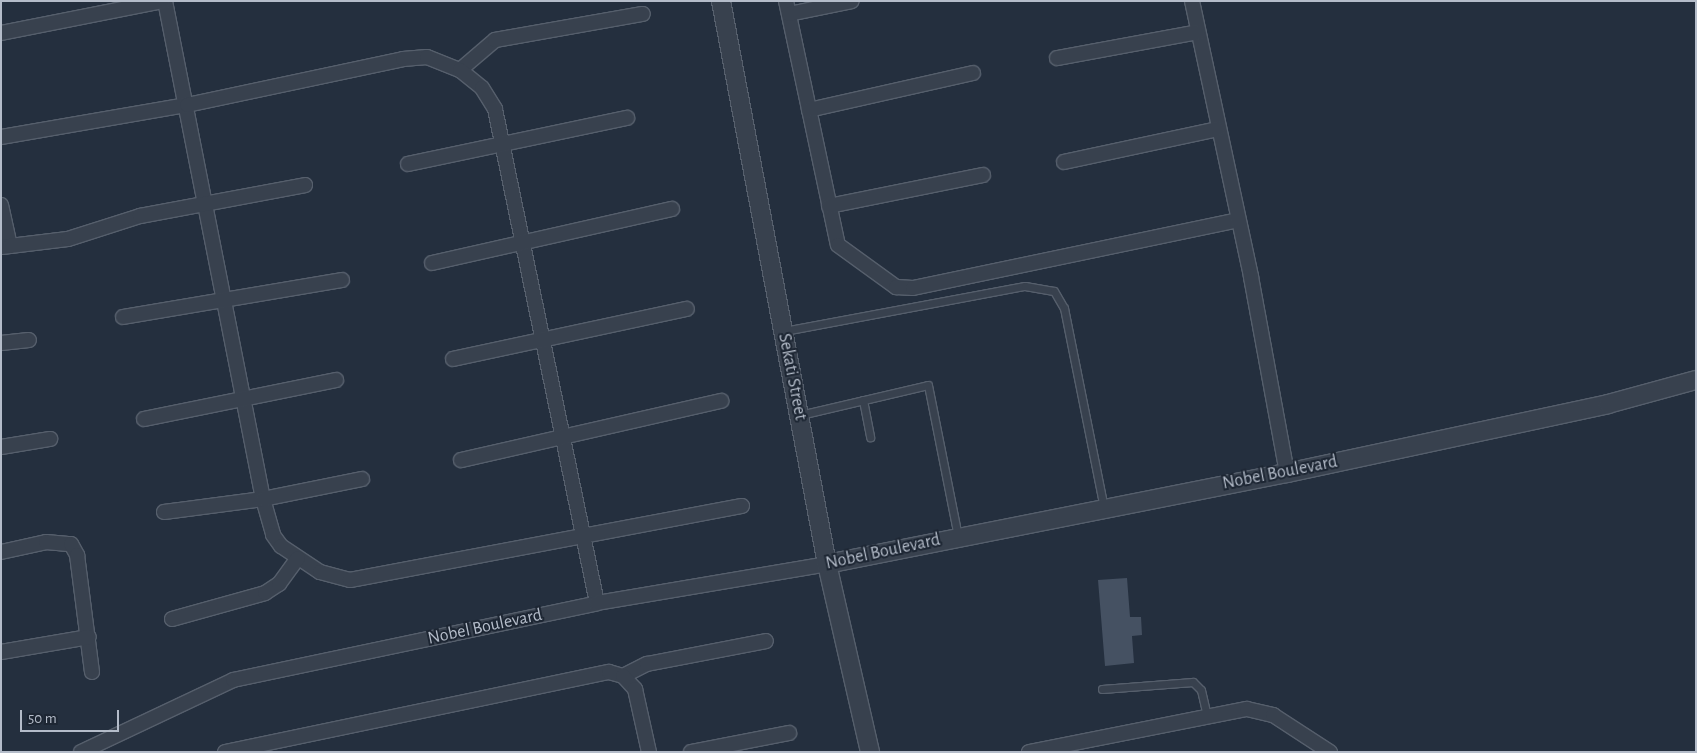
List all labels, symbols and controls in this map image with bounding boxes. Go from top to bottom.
street label: Sekati Street [773,332,811,422]
street label: Nobel Boulevard [1221,451,1339,495]
street label: Nobel Boulevard [824,529,942,575]
street label: Nobel Boulevard [426,604,544,650]
scale bar [22,700,121,732]
text: 50 m [28,711,57,726]

